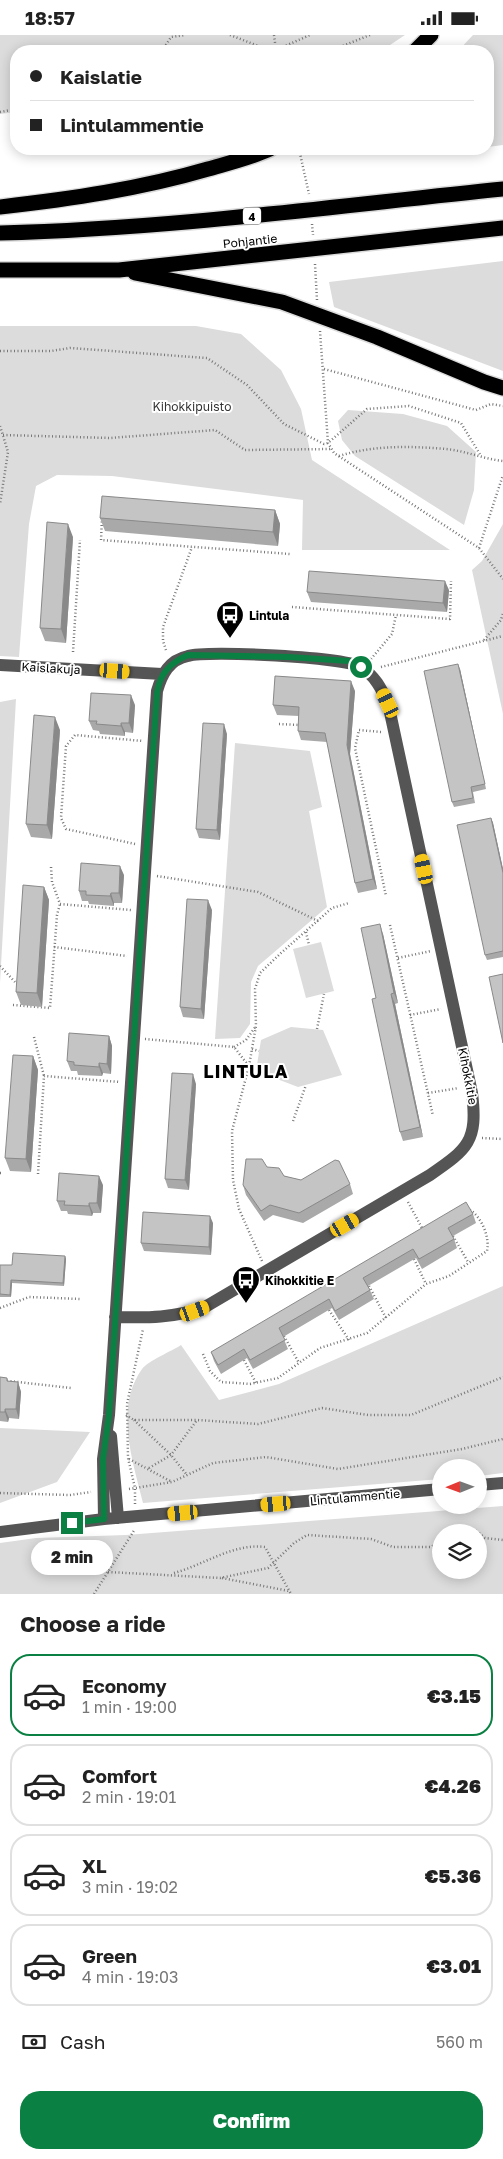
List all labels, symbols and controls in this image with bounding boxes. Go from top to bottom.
text: 18:57 [25,6,75,29]
text: Kaislatie [60,65,142,88]
text: Lintulammentie [60,113,204,136]
road number: 4 [243,207,261,225]
street label: Pohjantie [222,231,278,251]
park label: Kihokkipuisto [152,399,232,414]
bus stop icon: Lintula [215,600,245,639]
place label: Lintula [249,608,289,623]
route start [350,656,372,678]
street label: Kaislakuja [21,659,81,677]
car [99,662,130,680]
car [374,686,401,720]
car [413,853,434,885]
street label: Kihokkitie [455,1046,481,1106]
district label: LINTULA [203,1060,289,1082]
car [328,1211,361,1239]
bus stop icon: Kihokkitie E [231,1265,261,1304]
place label: Kihokkitie E [265,1273,334,1288]
car [178,1299,211,1323]
north arrow [432,1459,488,1514]
map controls [432,1459,487,1579]
street label: Lintulammentie [309,1486,401,1508]
car [260,1495,291,1513]
car [167,1504,198,1522]
route end [61,1512,83,1534]
button: layers [432,1524,487,1579]
callout: 2 min [31,1541,113,1575]
text: 2 min [51,1547,93,1567]
text: Choose a ride [20,1610,166,1637]
icon: car [22,1673,67,1718]
text: Economy [82,1674,167,1697]
text: €3.15 [427,1684,481,1707]
text: 1 min · 19:00 [82,1697,177,1717]
icon: car [22,1763,67,1808]
text: Comfort [82,1764,157,1787]
text: €4.26 [425,1774,481,1797]
text: 2 min · 19:01 [82,1787,176,1807]
icon: car [22,1853,67,1898]
text: XL [82,1854,107,1877]
text: €5.36 [425,1864,481,1887]
text: 3 min · 19:02 [82,1877,178,1897]
icon: car [22,1943,67,1988]
text: Green [82,1944,137,1967]
text: €3.01 [427,1954,481,1977]
text: 4 min · 19:03 [82,1967,178,1987]
icon: cash [20,2028,48,2056]
text: Cash [60,2030,105,2053]
text: 560 m [436,2032,483,2052]
button: Confirm [20,2091,483,2149]

